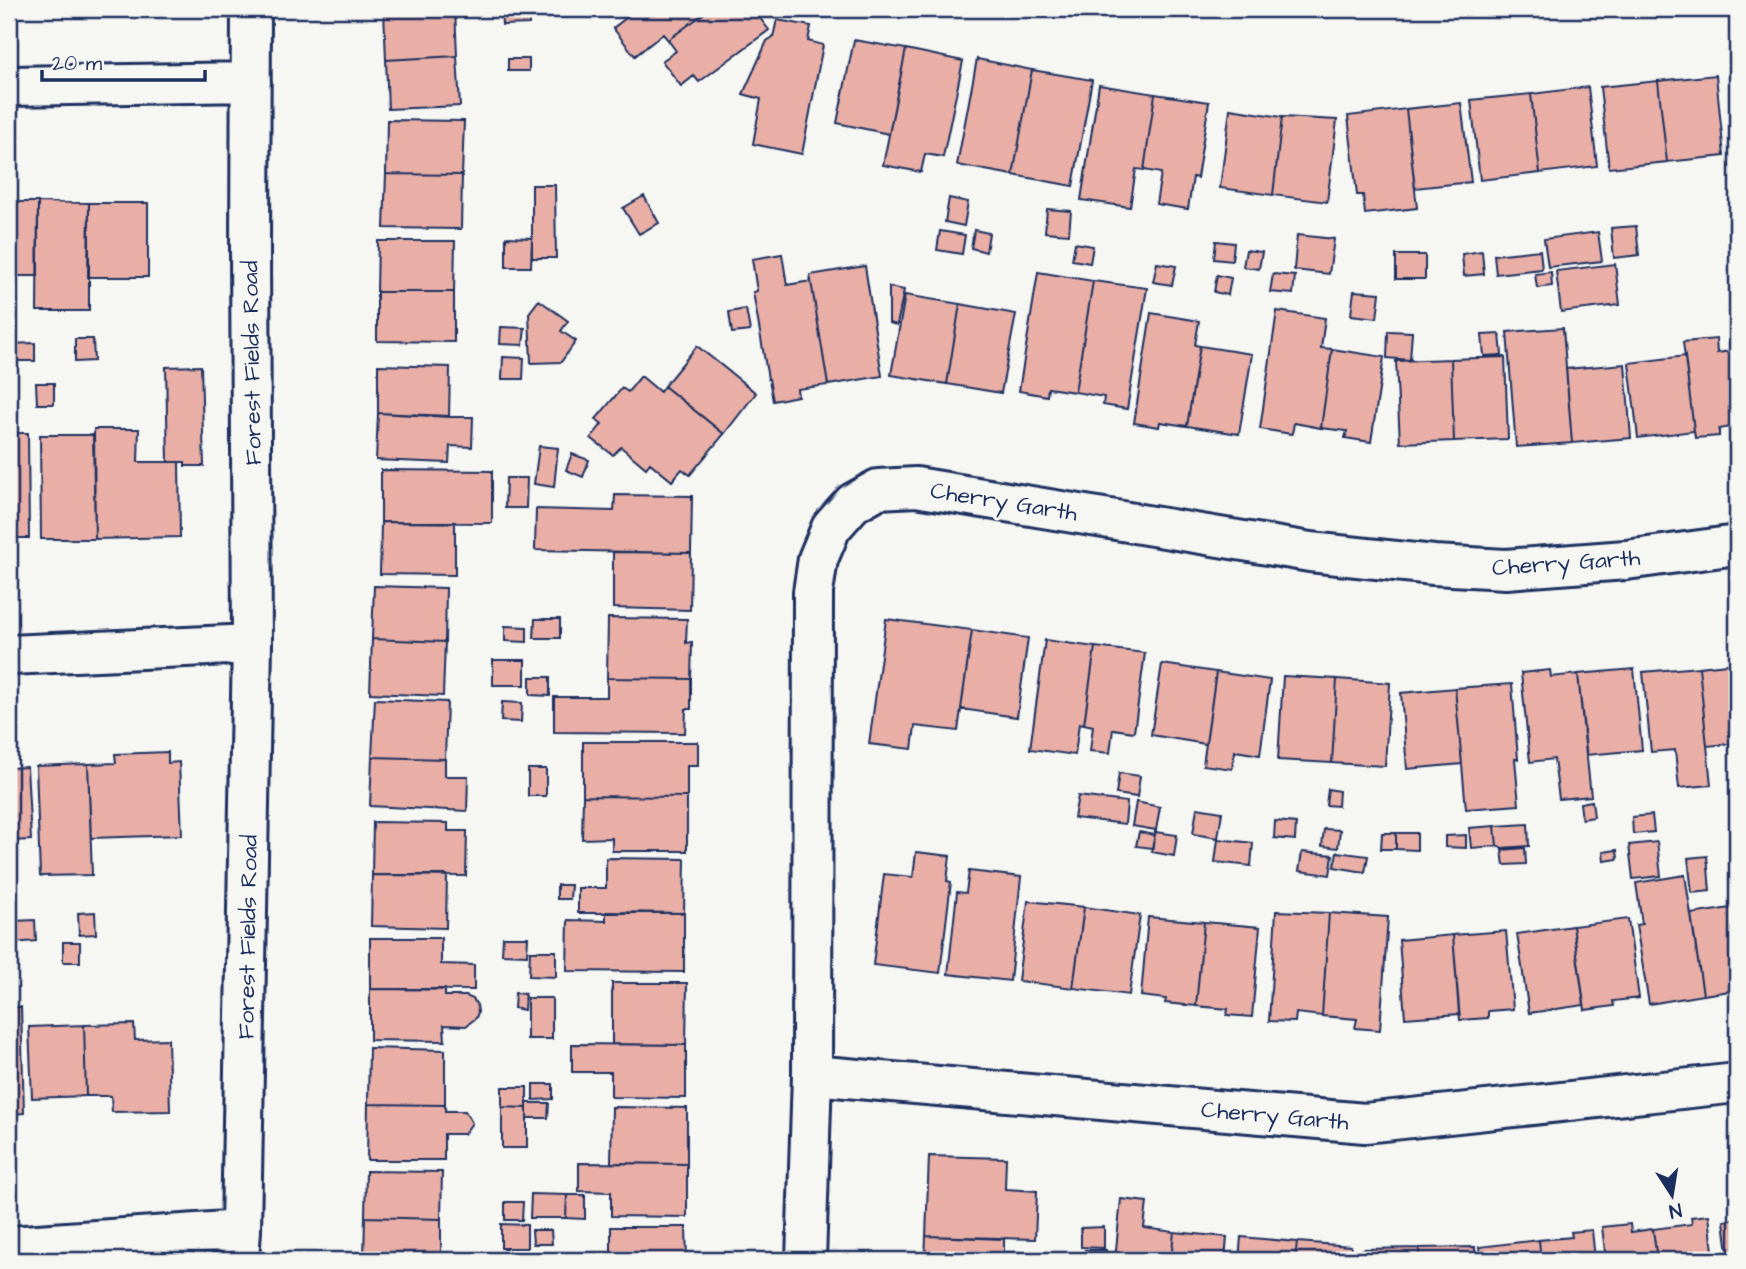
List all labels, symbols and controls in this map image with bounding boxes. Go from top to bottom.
scale bar [42,38,205,82]
text: 20 m [52,49,103,78]
street label: Forest Fields Road [234,260,270,466]
street label: Cherry Garth [928,475,1080,530]
street label: Cherry Garth [1491,542,1642,585]
street label: Forest Fields Road [230,834,266,1040]
street label: Cherry Garth [1200,1094,1351,1139]
north arrow [1638,1160,1708,1230]
text: N [1667,1196,1684,1225]

